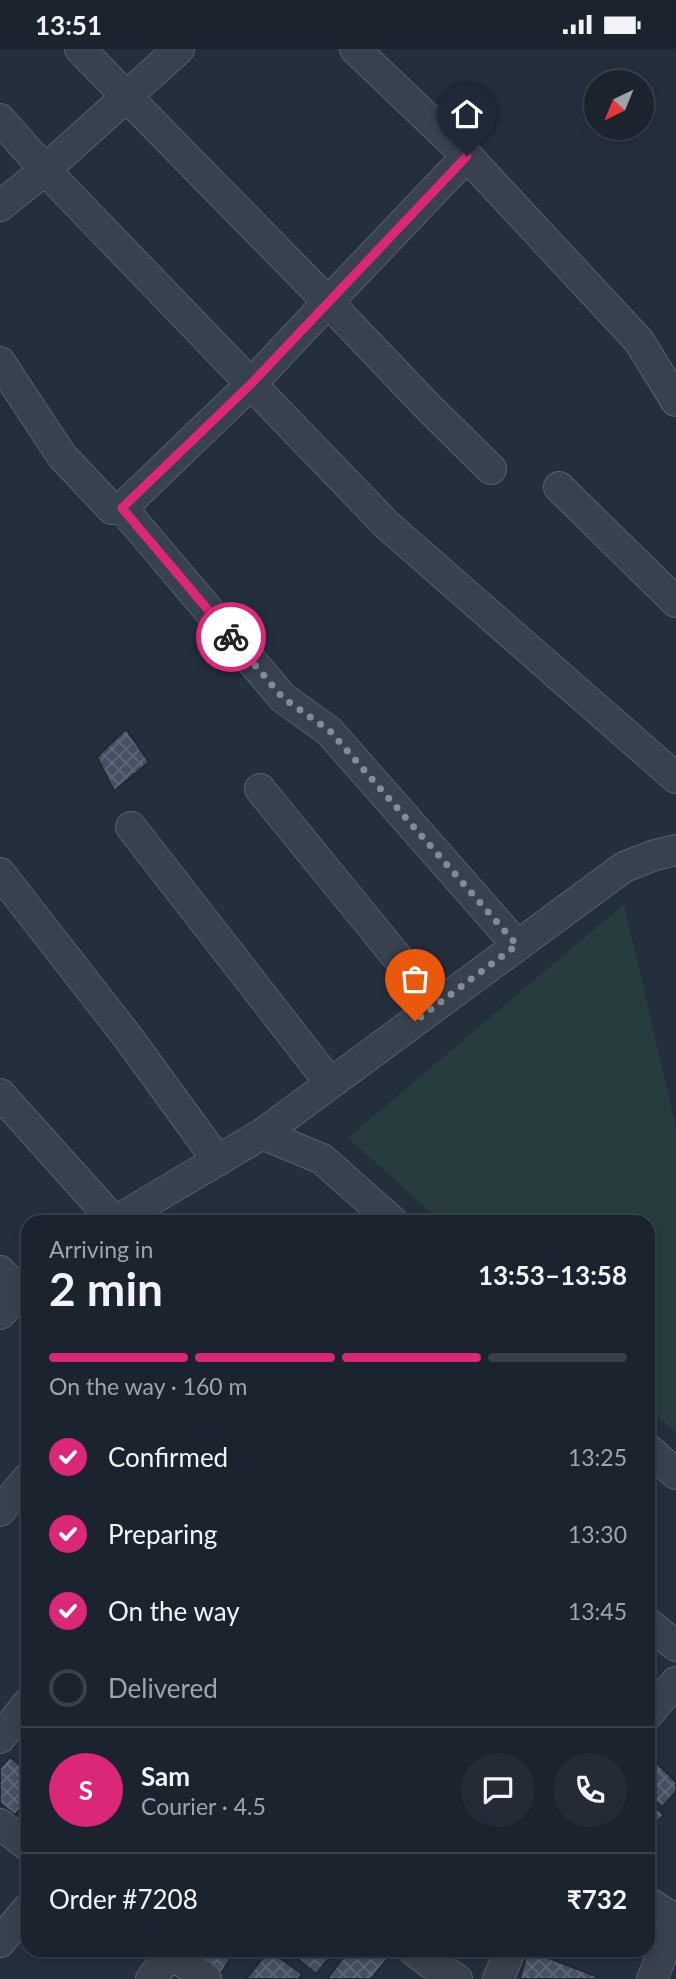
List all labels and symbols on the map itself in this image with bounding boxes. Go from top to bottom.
north arrow [584,70,654,140]
pin [437,84,497,156]
courier [196,602,266,672]
pin [385,949,445,1021]

